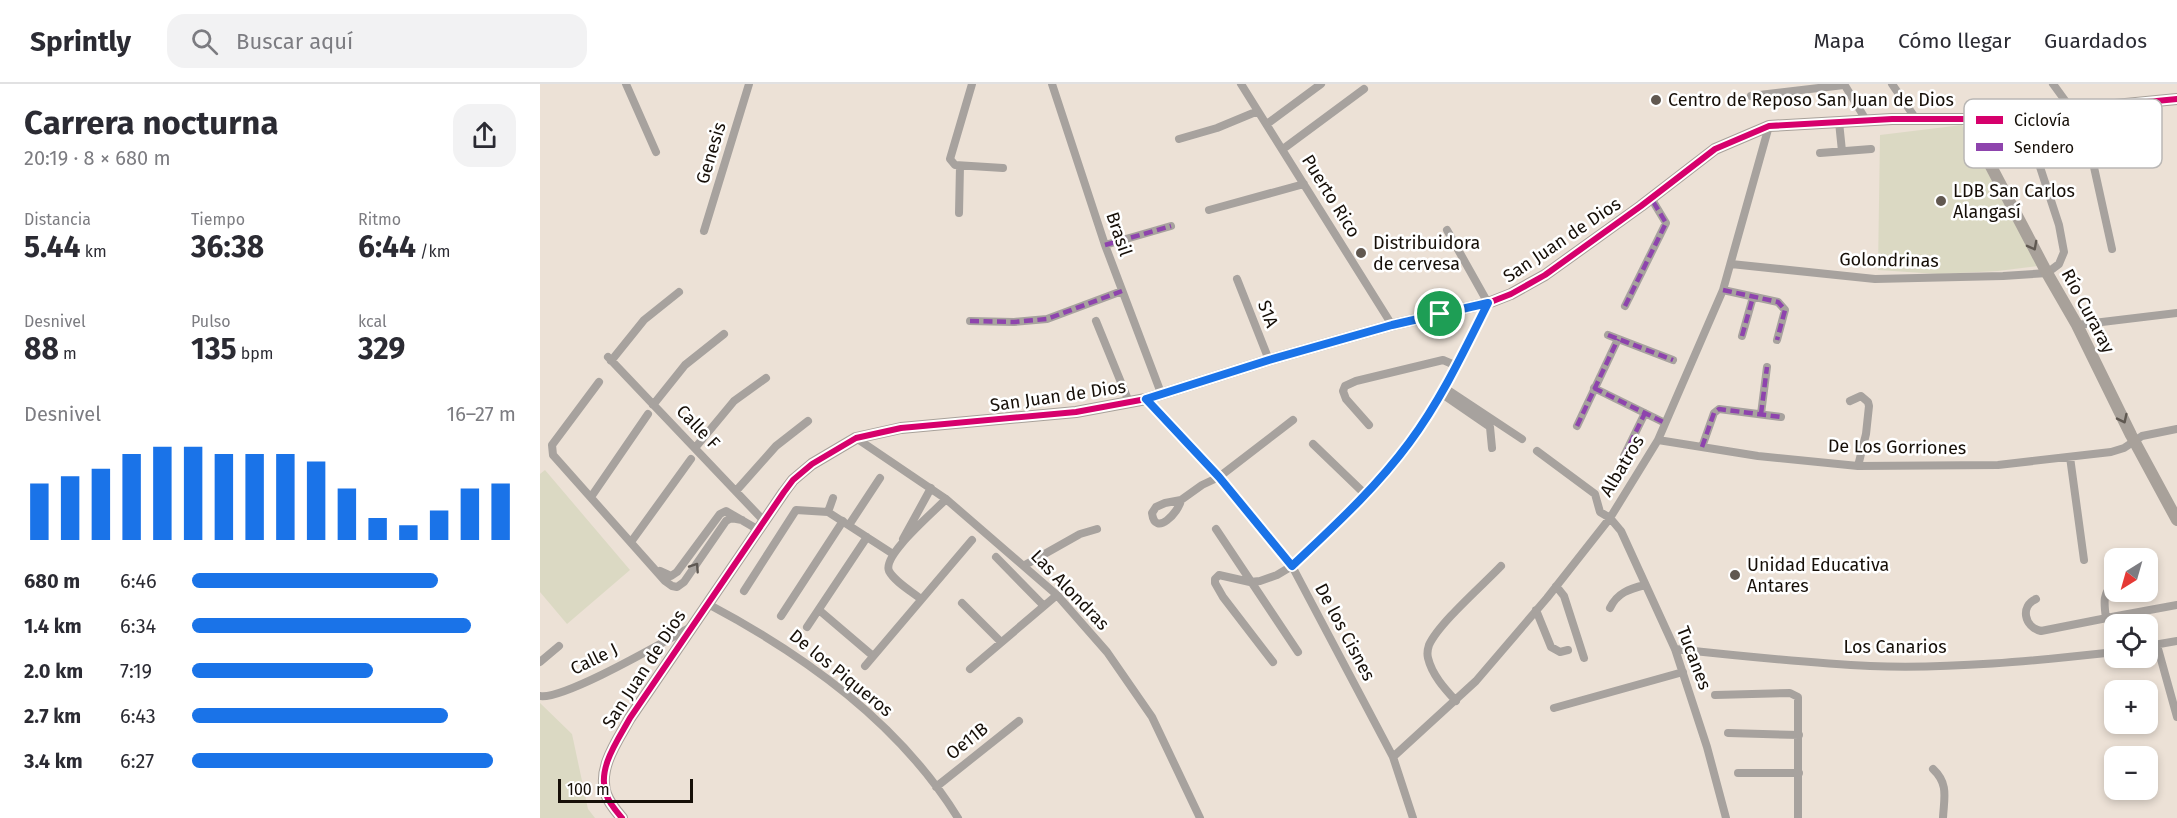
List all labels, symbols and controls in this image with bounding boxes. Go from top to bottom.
search box [167,14,587,68]
text: Sprintly [30,25,131,58]
icon: search [188,25,221,58]
text: Buscar aquí [236,28,353,55]
text: Mapa [1813,28,1865,54]
text: Cómo llegar [1898,28,2011,54]
text: Guardados [2044,28,2147,54]
place label: Centro de Reposo San Juan de Dios [1668,89,1954,111]
marker: Centro de Reposo San Juan de Dios [1649,93,1663,107]
legend [1964,99,2162,168]
text: Carrera nocturna [24,103,279,143]
button: share [453,104,516,167]
text: Ciclovía [2014,111,2070,130]
street label: Genesis [691,119,731,187]
text: Sendero [2014,138,2074,157]
text: 20:19 · 8 × 680 m [24,146,171,170]
street label: Puerto Rico [1297,151,1365,241]
place label: LDB San Carlos Alangasí [1953,180,2075,223]
street label: San Juan de Dios [1499,193,1625,287]
marker: LDB San Carlos Alangasí [1934,194,1948,208]
street label: Brasil [1101,209,1137,259]
text: Distancia [24,210,91,229]
text: Tiempo [191,210,245,229]
text: Ritmo [358,210,401,229]
text: 5.44 [24,229,81,265]
text: 36:38 [191,229,264,265]
text: 6:44 [358,229,416,265]
place label: Distribuidora de cervesa [1373,232,1480,275]
one-way arrow [2026,240,2037,251]
text: km [81,242,107,261]
text: /km [416,242,450,261]
marker: Distribuidora de cervesa [1354,246,1368,260]
street label: Golondrinas [1839,248,1939,272]
street label: Río Curaray [2057,265,2119,357]
pin [1414,288,1465,339]
street label: S1A [1253,297,1283,331]
icon: arrive [1423,297,1456,330]
text: Desnivel [24,312,86,331]
text: Pulso [191,312,231,331]
text: kcal [358,312,387,331]
text: 88 [24,331,59,367]
text: 135 [191,331,237,367]
text: 329 [358,331,405,367]
text: m [59,344,77,363]
text: bpm [237,344,274,363]
street label: San Juan de Dios [989,376,1127,416]
street label: Calle F [672,400,725,454]
text: Desnivel [24,402,101,426]
text: 16–27 m [446,402,516,426]
one-way arrow [2116,413,2128,424]
street label: Albatros [1595,431,1649,501]
street label: De Los Gorriones [1828,435,1966,459]
street label: Las Alondras [1026,545,1114,635]
north arrow [2104,548,2158,602]
map controls [2104,548,2158,800]
place label: Unidad Educativa Antares [1747,554,1889,597]
one-way arrow [688,562,699,573]
marker: Unidad Educativa Antares [1728,568,1742,582]
text: 680 m [24,569,80,593]
text: 6:46 [120,569,157,593]
street label: De los Cisnes [1310,579,1380,685]
street label: San Juan de Dios [597,606,691,732]
text: 1.4 km [24,614,82,638]
text: 6:34 [120,614,156,638]
button: locate [2104,614,2158,668]
street label: Tucanes [1672,623,1716,693]
street label: De los Piqueros [785,624,897,722]
street label: Los Canarios [1843,636,1947,658]
street label: Calle J [567,638,621,680]
text: 2.0 km [24,659,83,683]
text: 7:19 [120,659,152,683]
button: + [2104,680,2158,734]
text: 2.7 km [24,704,81,728]
text: 6:43 [120,704,156,728]
street label: Oe11B [941,718,993,764]
button: − [2104,746,2158,800]
text: 3.4 km [24,749,83,773]
text: 6:27 [120,749,154,773]
scale bar [558,776,693,804]
text: 100 m [567,780,610,799]

